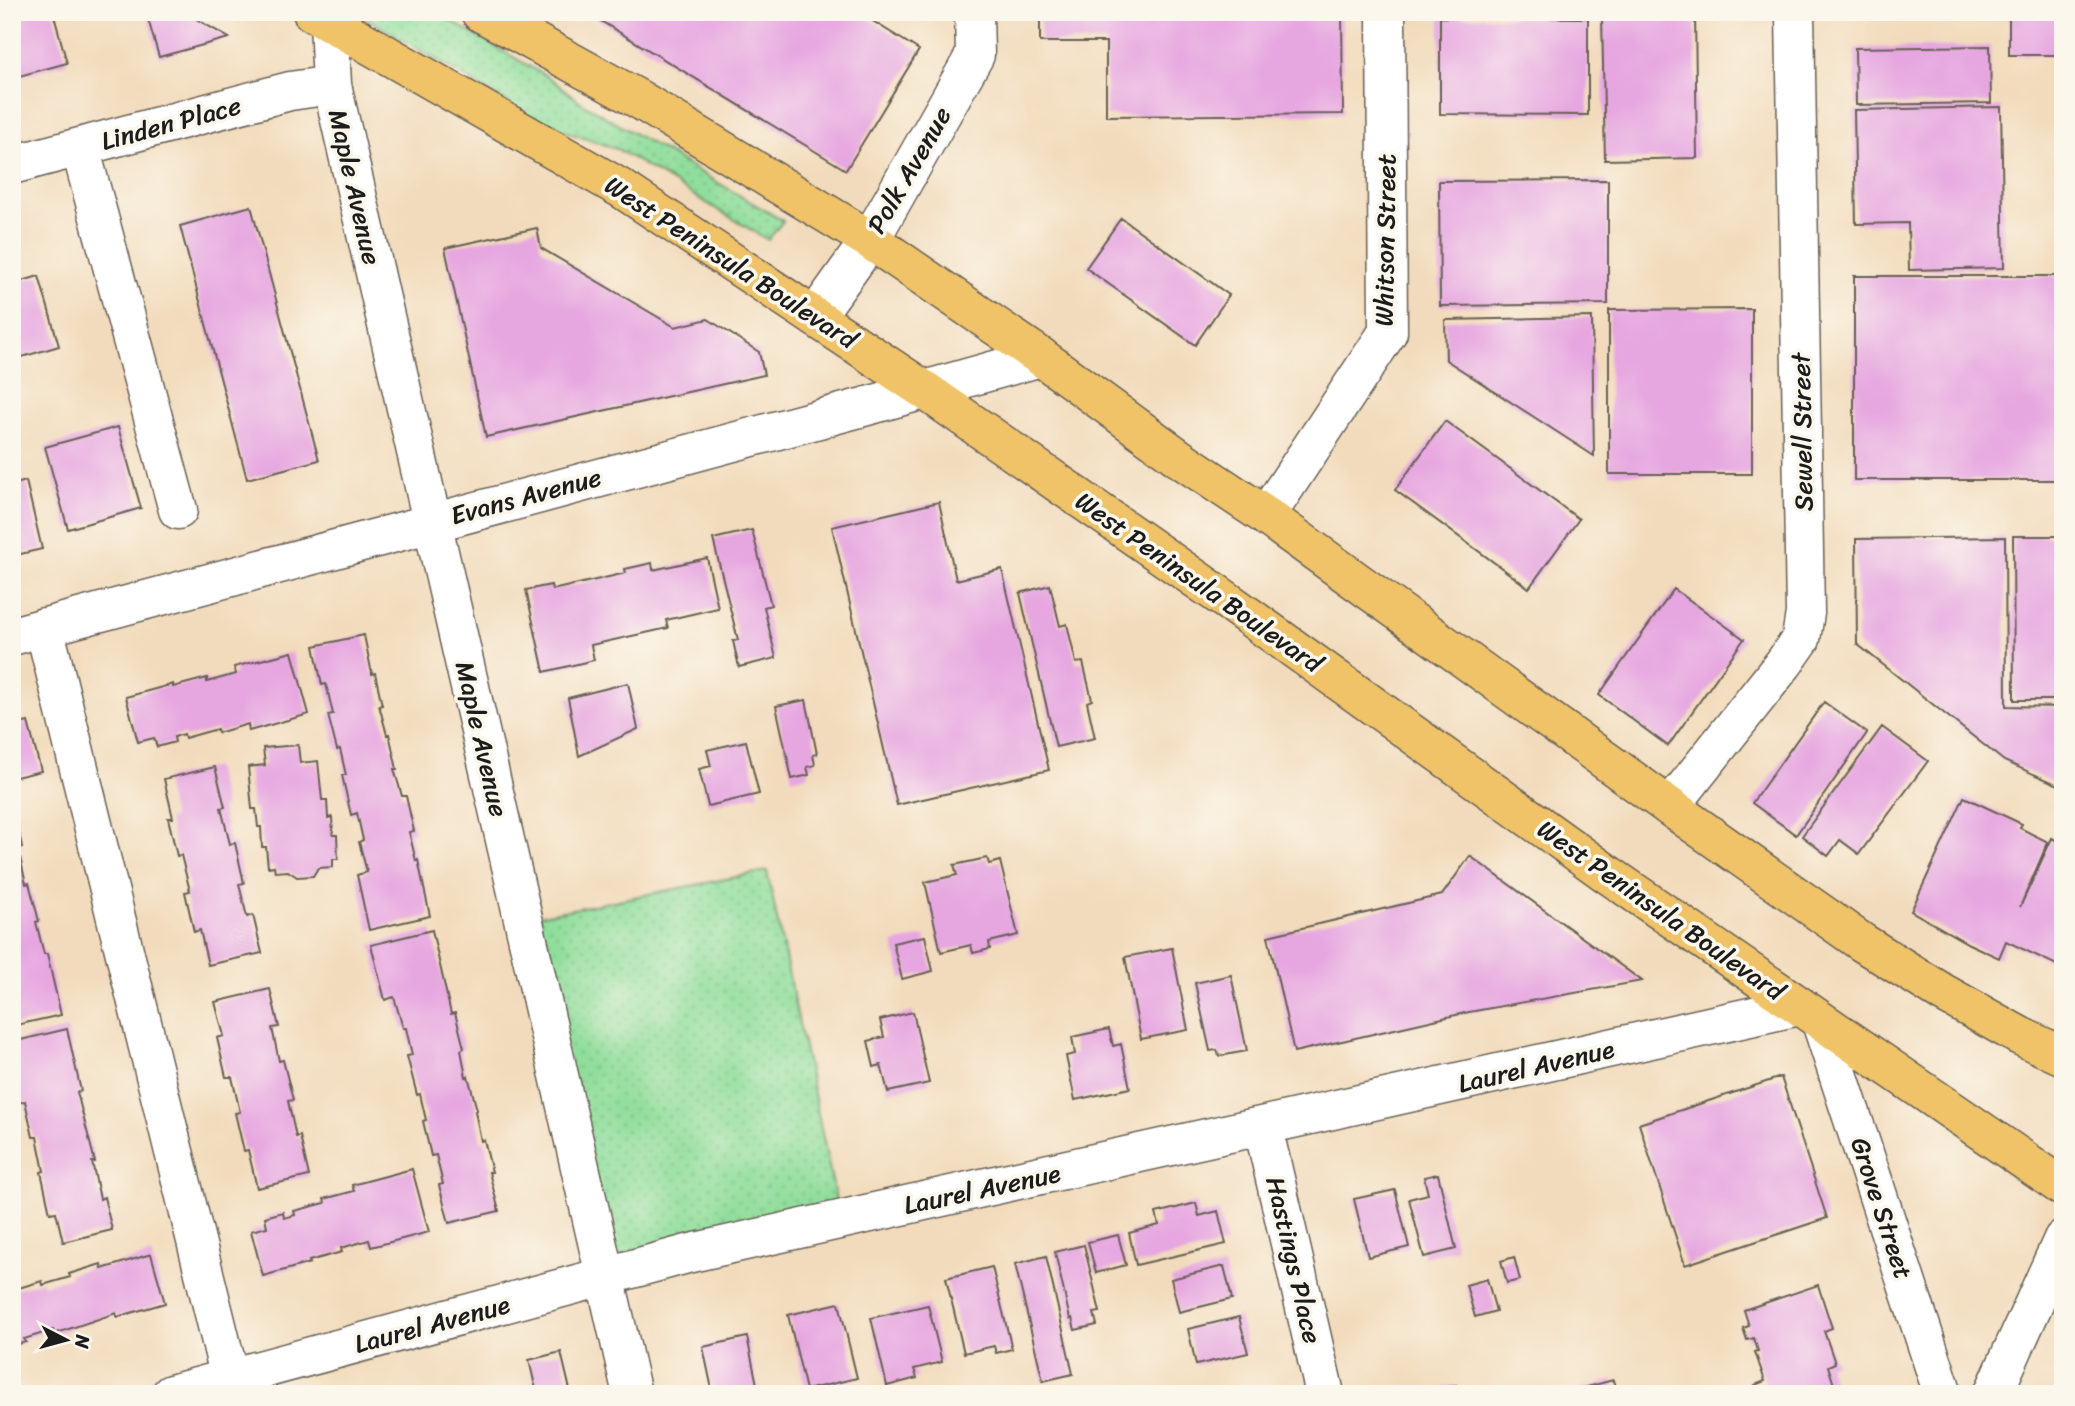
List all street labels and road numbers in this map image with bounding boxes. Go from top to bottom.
street label: Linden Place [96,82,246,164]
street label: Polk Avenue [854,98,964,242]
street label: Maple Avenue [315,105,395,269]
street label: Whitson Street [1360,153,1410,327]
street label: West Peninsula Boulevard [595,163,869,363]
street label: Sewell Street [1778,351,1826,511]
street label: Evans Avenue [445,454,607,538]
street label: West Peninsula Boulevard [1065,479,1334,686]
street label: Maple Avenue [442,657,522,821]
street label: West Peninsula Boulevard [1527,807,1796,1014]
street label: Laurel Avenue [1453,1026,1619,1106]
street label: Grove Street [1837,1131,1927,1285]
street label: Laurel Avenue [899,1150,1065,1228]
street label: Hastings Place [1252,1172,1336,1348]
street label: Laurel Avenue [349,1281,515,1367]

